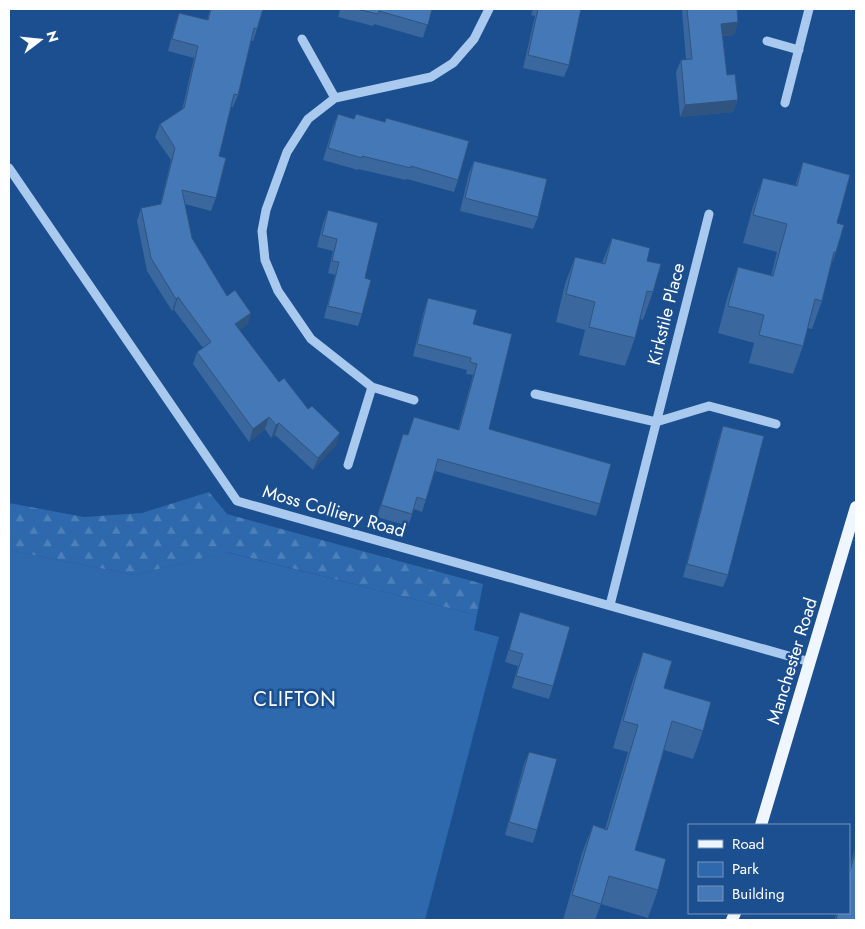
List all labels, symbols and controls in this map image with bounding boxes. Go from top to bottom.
north arrow [15,15,65,65]
text: N [41,28,64,45]
street label: Kirkstile Place [641,260,691,368]
street label: Moss Colliery Road [259,478,409,544]
street label: Manchester Road [760,594,824,728]
district label: CLIFTON [253,685,337,714]
legend [688,824,850,914]
text: Road [732,833,764,855]
text: Park [732,858,759,880]
text: Building [732,883,784,905]

